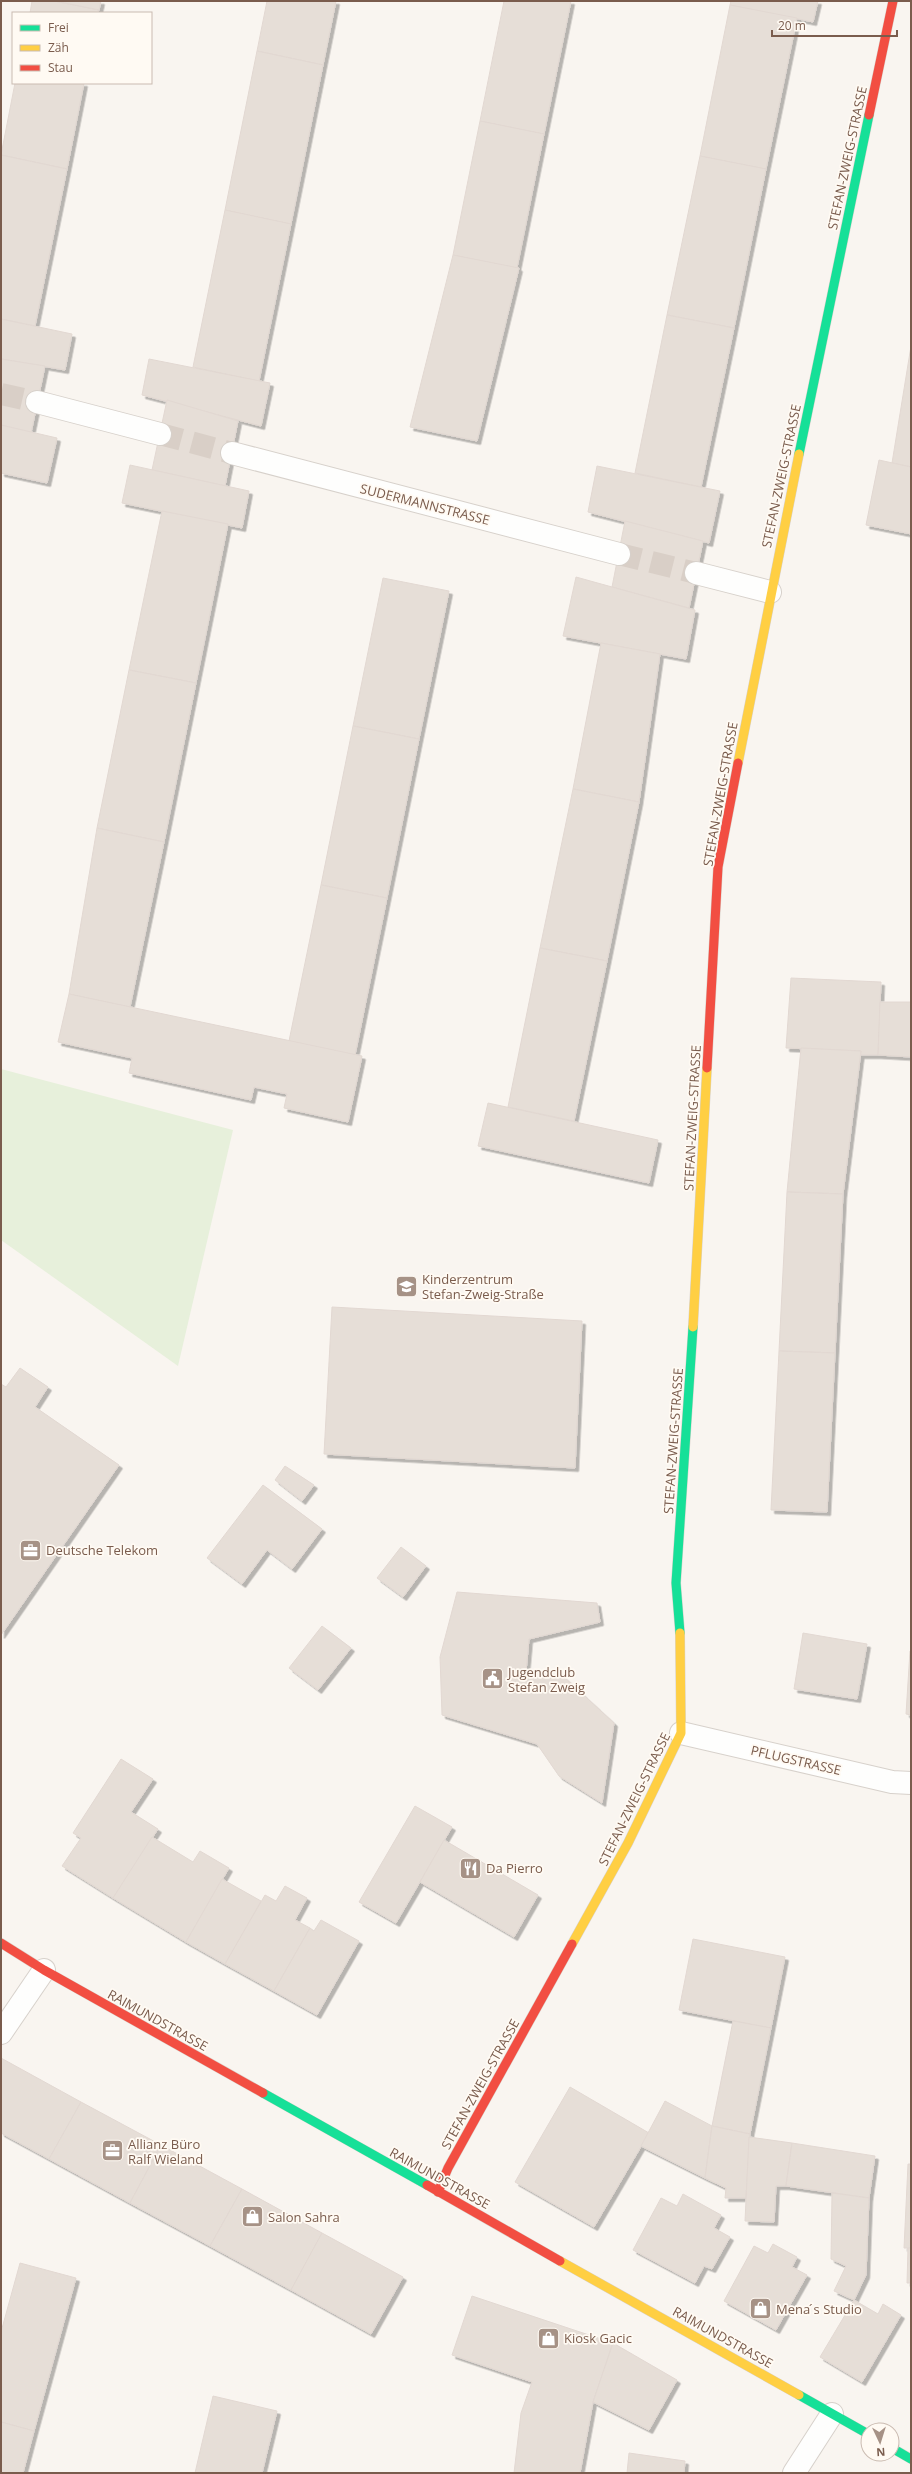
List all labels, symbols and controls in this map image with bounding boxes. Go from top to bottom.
legend [12,12,152,84]
scale bar [772,12,897,38]
text: 20 m [778,17,806,34]
text: Frei [48,19,69,36]
text: Zäh [48,39,69,56]
text: Stau [48,59,73,76]
street label: STEFAN-ZWEIG-STRASSE [823,85,871,231]
street label: STEFAN-ZWEIG-STRASSE [757,403,805,549]
street label: SUDERMANNSTRASSE [358,479,492,529]
street label: STEFAN-ZWEIG-STRASSE [698,720,742,868]
street label: STEFAN-ZWEIG-STRASSE [679,1044,705,1192]
place label: Kinderzentrum Stefan-Zweig-Straße [422,1270,544,1303]
school or university icon: Kinderzentrum Stefan-Zweig-Straße [394,1273,420,1299]
street label: STEFAN-ZWEIG-STRASSE [659,1367,687,1515]
office icon: Deutsche Telekom [18,1537,44,1563]
place label: Deutsche Telekom [46,1541,158,1559]
place label: Jugendclub Stefan Zweig [506,1663,585,1696]
public building icon: Jugendclub Stefan Zweig [480,1666,506,1692]
street label: STEFAN-ZWEIG-STRASSE [594,1729,674,1869]
street label: PFLUGSTRASSE [749,1741,843,1779]
restaurant icon: Da Pierro [457,1855,483,1881]
place label: Da Pierro [486,1859,543,1877]
street label: RAIMUNDSTRASSE [105,1985,211,2055]
street label: STEFAN-ZWEIG-STRASSE [437,2016,523,2152]
place label: Allianz Büro Ralf Wieland [128,2135,203,2168]
office icon: Allianz Büro Ralf Wieland [99,2138,125,2164]
street label: RAIMUNDSTRASSE [387,2143,493,2213]
shop icon: Salon Sahra [240,2204,266,2230]
place label: Salon Sahra [268,2208,340,2226]
shop icon: Mena ́s Studio [748,2296,774,2322]
place label: Mena ́s Studio [776,2300,862,2318]
street label: RAIMUNDSTRASSE [670,2302,776,2372]
shop icon: Kiosk Gacic [536,2325,562,2351]
place label: Kiosk Gacic [564,2329,632,2347]
north arrow [860,2422,900,2462]
text: N [876,2445,886,2460]

